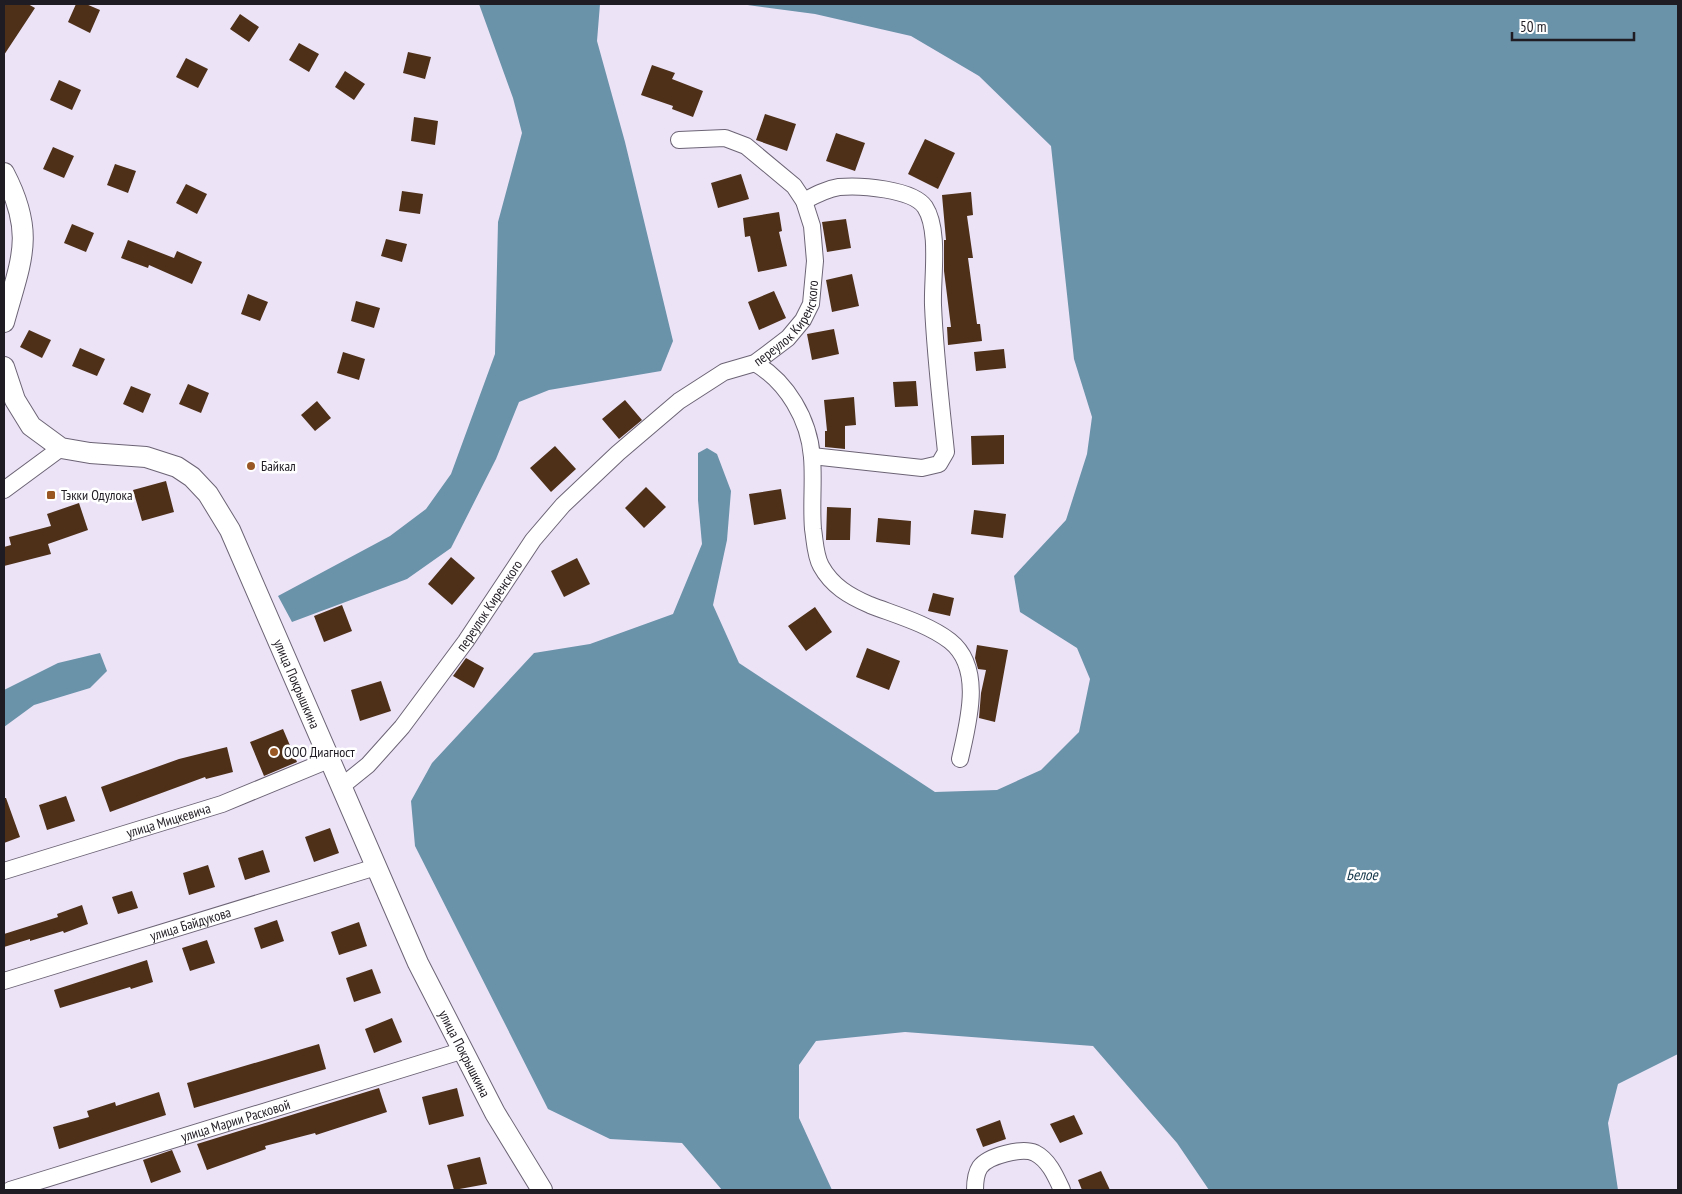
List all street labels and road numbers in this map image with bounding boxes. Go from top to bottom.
street label: переулок Киренского [750,279,822,370]
street label: переулок Киренского [452,556,526,655]
street label: улица Покрышкина [269,636,324,731]
street label: улица Мицкевича [124,799,213,842]
street label: улица Байдукова [148,903,233,945]
street label: улица Покрышкина [435,1007,494,1100]
street label: улица Марии Расковой [179,1095,292,1146]

